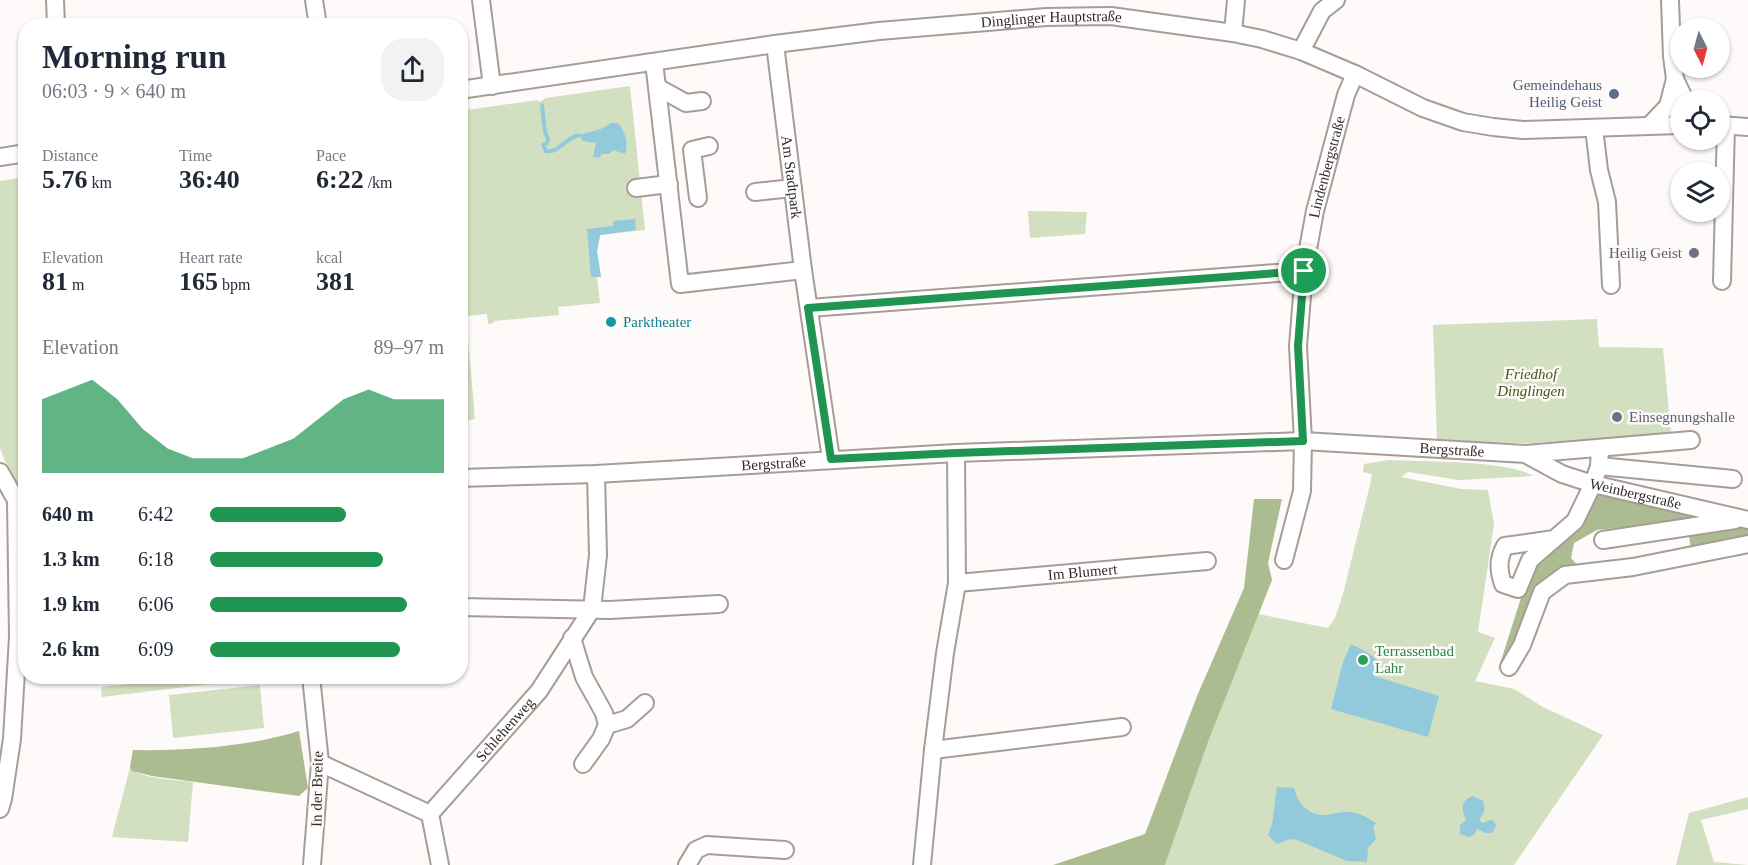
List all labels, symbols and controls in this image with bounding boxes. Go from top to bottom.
street label: Dinglinger Hauptstraße [980,8,1123,30]
north arrow [1670,18,1730,78]
map controls [1670,18,1730,222]
button: share [381,38,444,101]
text: Morning run [42,39,226,75]
place label: Gemeindehaus Heilig Geist [1513,77,1603,110]
text: 06:03 · 9 × 640 m [42,80,186,102]
marker: Gemeindehaus Heilig Geist [1607,87,1621,101]
button: locate [1670,90,1730,150]
street label: Lindenbergstraße [1306,114,1348,219]
street label: Am Stadtpark [778,134,805,220]
text: Distance [42,147,98,164]
text: Time [179,147,212,164]
text: Pace [316,147,346,164]
button: layers [1670,162,1730,222]
text: 5.76 [42,165,88,194]
text: 36:40 [179,165,240,194]
text: 6:22 [316,165,364,194]
text: km [88,174,112,191]
text: /km [364,174,393,191]
pin [1278,245,1329,296]
place label: Heilig Geist [1609,245,1683,261]
marker: Heilig Geist [1687,246,1701,260]
text: Elevation [42,249,103,266]
text: Heart rate [179,249,243,266]
text: kcal [316,249,343,266]
icon: arrive [1287,254,1320,287]
text: 81 [42,267,68,296]
text: 165 [179,267,218,296]
text: 381 [316,267,355,296]
text: m [68,276,84,293]
text: bpm [218,276,250,293]
place label: Parktheater [623,314,691,330]
marker: Parktheater [604,315,618,329]
text: Elevation [42,336,119,358]
text: 89–97 m [373,336,444,358]
park label: Friedhof Dinglingen [1496,366,1565,399]
place label: Einsegnungshalle [1629,409,1735,425]
marker: Einsegnungshalle [1610,410,1624,424]
street label: Bergstraße [1419,440,1485,460]
street label: Bergstraße [741,454,807,474]
street label: Weinbergstraße [1588,475,1683,512]
text: 640 m [42,503,94,525]
text: 6:42 [138,503,174,525]
text: 1.3 km [42,548,100,570]
text: 6:18 [138,548,174,570]
street label: Im Blumert [1047,561,1119,583]
text: 1.9 km [42,593,100,615]
text: 6:06 [138,593,174,615]
text: 2.6 km [42,638,100,660]
text: 6:09 [138,638,174,660]
place label: Terrassenbad Lahr [1375,643,1454,676]
marker: Terrassenbad Lahr [1356,653,1370,667]
street label: Schlehenweg [472,694,538,765]
street label: In der Breite [308,751,326,827]

